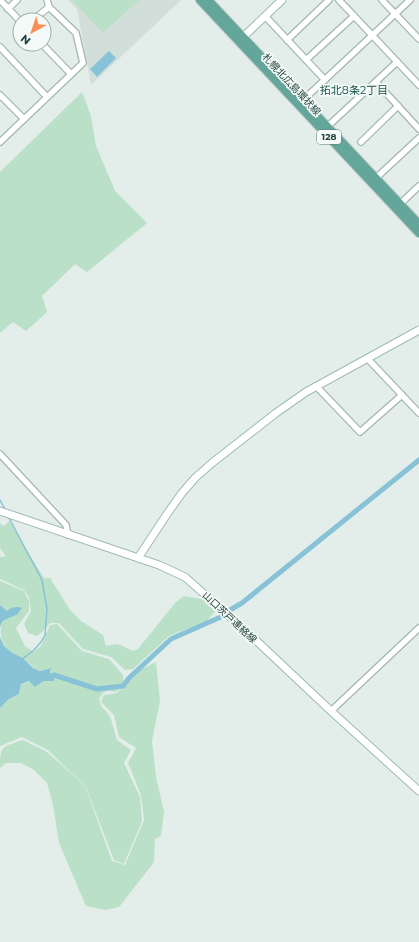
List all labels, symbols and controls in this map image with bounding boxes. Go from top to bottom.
north arrow [12,12,52,52]
text: N [18,31,33,48]
street label: 札幌北広島環状線 [260,51,324,118]
district label: 拓北8条2丁目 [320,83,388,97]
road number: 128 [317,130,341,144]
street label: 山口茨戸連絡線 [200,589,260,646]

